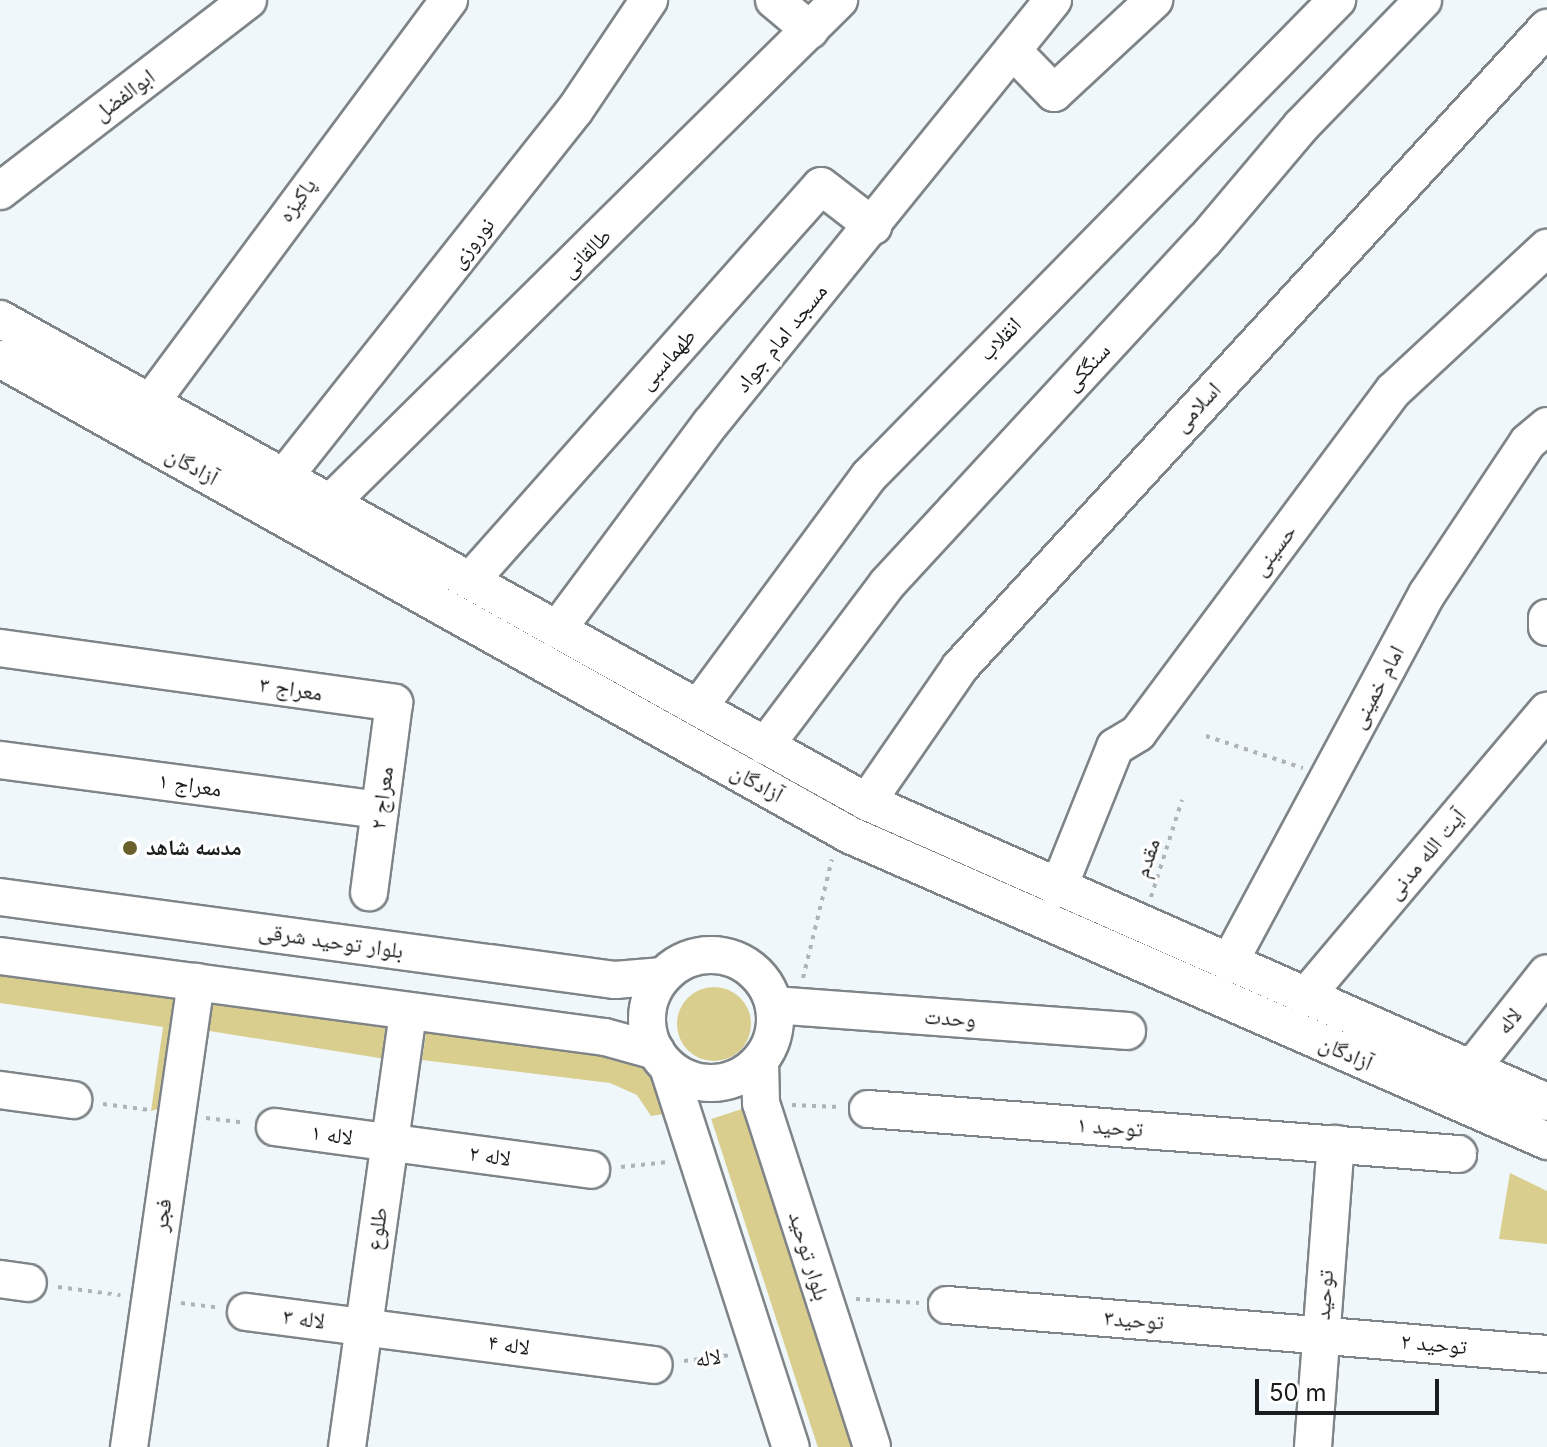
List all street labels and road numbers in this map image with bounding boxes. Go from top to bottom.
street label: ابوالفضل [88,63,160,127]
street label: پاکیزه [272,173,322,227]
street label: نوروزی [444,212,500,274]
street label: طالقانی [555,223,617,283]
street label: مسجد امام جواد [729,278,833,398]
street label: انقلاب [973,312,1027,366]
street label: طهماسبی [633,323,701,395]
street label: سنگکی [1058,337,1116,397]
street label: اسلامی [1167,377,1227,437]
street label: آزادگان [161,441,223,491]
street label: حسینی [1246,519,1302,581]
street label: امام خمینی [1344,641,1410,733]
street label: معراج ۳ [258,672,324,706]
street label: آزادگان [726,758,788,808]
street label: معراج ۲ [365,765,399,831]
street label: معراج ۱ [157,768,223,802]
street label: آیت الله مدنی [1381,803,1471,905]
street label: مقدم [1128,835,1166,881]
street label: بلوار توحید شرقی [257,918,405,964]
street label: وحدت [923,1003,977,1033]
street label: لاله [1491,1003,1527,1039]
street label: آزادگان [1315,1030,1377,1076]
street label: توحید ۱ [1076,1112,1144,1142]
street label: لاله ۱ [309,1119,355,1151]
street label: لاله ۲ [467,1140,513,1172]
street label: فجر [147,1197,177,1233]
street label: طلوع [361,1206,393,1252]
street label: بلوار توحید [783,1208,835,1304]
street label: توحید [1309,1269,1339,1321]
street label: لاله ۳ [282,1303,326,1335]
street label: توحید۳ [1103,1305,1165,1335]
street label: توحید ۲ [1400,1328,1468,1360]
street label: لاله ۴ [486,1329,532,1361]
street label: لاله [693,1343,723,1373]

